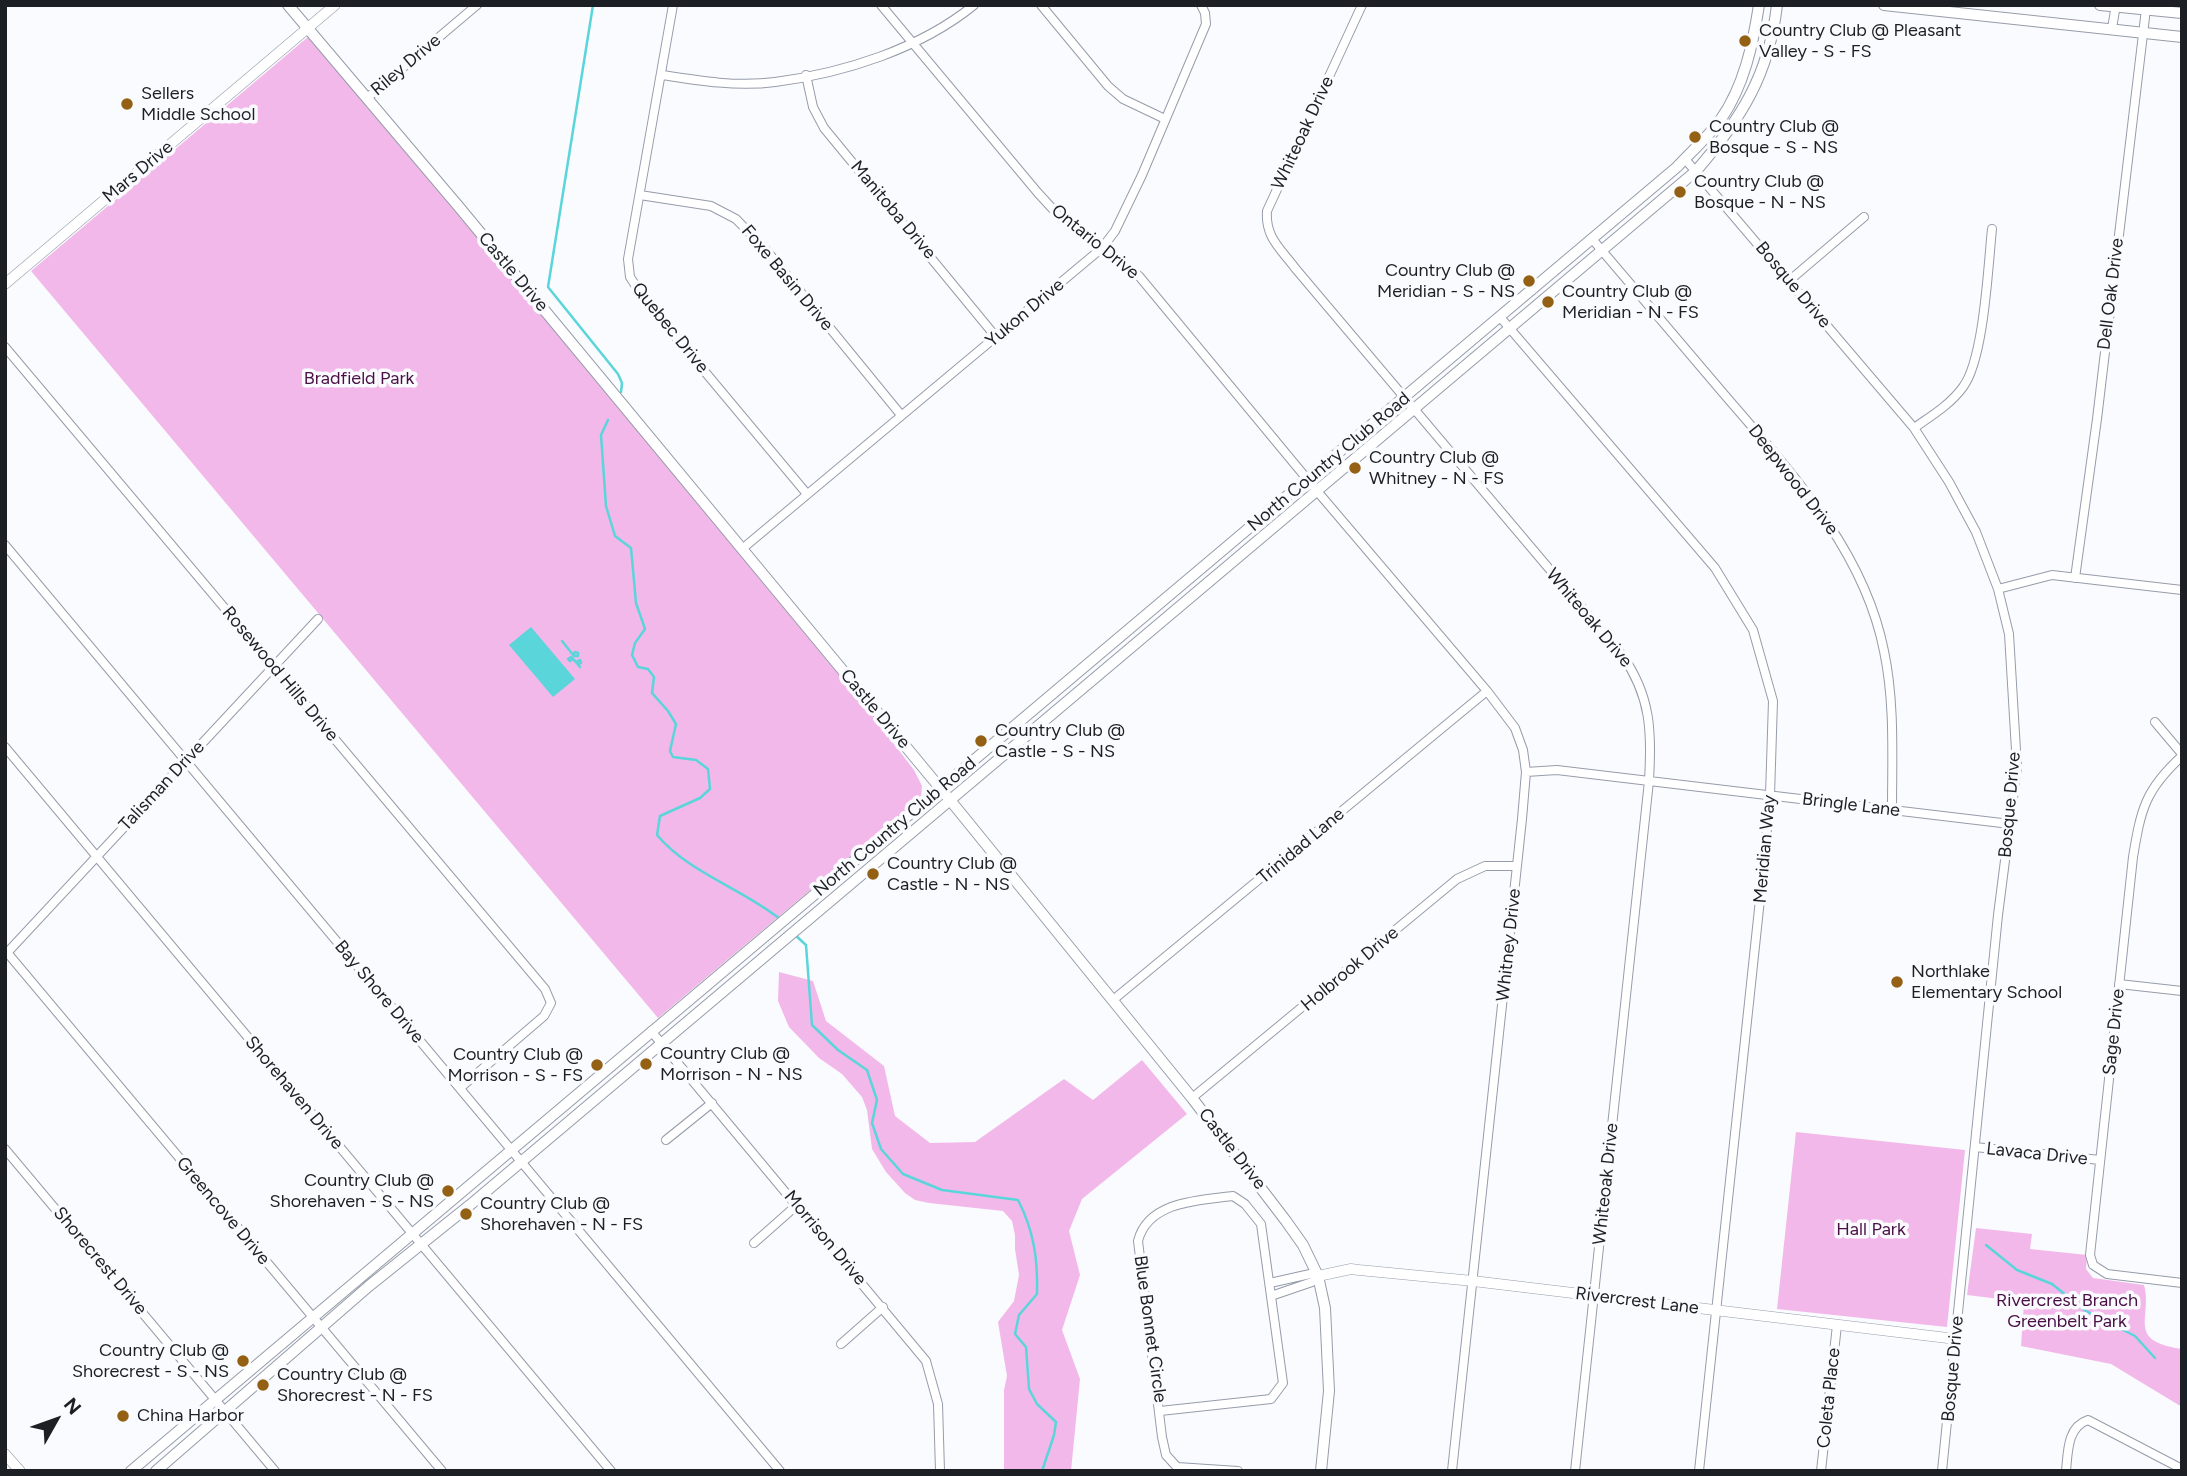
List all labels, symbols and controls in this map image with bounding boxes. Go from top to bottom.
place label: Country Club @ Pleasant Valley - S - FS [1759,20,1961,62]
street label: Riley Drive [367,30,445,100]
marker: Country Club @ Pleasant Valley - S - FS [1737,33,1753,49]
street label: Whiteoak Drive [1267,73,1339,193]
place label: Sellers Middle School [141,83,255,126]
marker: Sellers Middle School [119,96,135,112]
place label: Country Club @ Bosque - S - NS [1709,116,1839,158]
marker: Country Club @ Bosque - S - NS [1687,129,1703,145]
street label: Mars Drive [99,136,177,208]
street label: Manitoba Drive [846,156,940,264]
place label: Country Club @ Bosque - N - NS [1694,171,1826,214]
marker: Country Club @ Bosque - N - NS [1672,184,1688,200]
street label: Ontario Drive [1047,200,1143,284]
street label: Foxe Basin Drive [736,221,838,335]
street label: Castle Drive [473,228,553,316]
street label: Bosque Drive [1751,237,1835,333]
street label: Dell Oak Drive [2093,237,2129,351]
place label: Country Club @ Meridian - S - NS [1377,260,1515,302]
marker: Country Club @ Meridian - S - NS [1521,273,1537,289]
street label: Yukon Drive [981,274,1069,352]
street label: Quebec Drive [627,278,713,378]
place label: Country Club @ Meridian - N - FS [1562,281,1699,324]
marker: Country Club @ Meridian - N - FS [1540,294,1556,310]
park label: Bradfield Park [304,368,414,390]
street label: North Country Club Road [1243,388,1415,536]
street label: Deepwood Drive [1743,421,1843,539]
place label: Country Club @ Whitney - N - FS [1369,447,1504,490]
marker: Country Club @ Whitney - N - FS [1347,460,1363,476]
street label: Whiteoak Drive [1541,564,1637,672]
street label: Rosewood Hills Drive [217,602,343,746]
street label: Castle Drive [835,665,915,753]
place label: Country Club @ Castle - S - NS [995,720,1125,762]
marker: Country Club @ Castle - S - NS [973,733,989,749]
street label: Talisman Drive [115,737,209,835]
street label: Bosque Drive [1995,751,2025,859]
street label: North Country Club Road [809,753,981,901]
street label: Bringle Lane [1801,788,1901,822]
street label: Meridian Way [1750,794,1780,904]
street label: Trinidad Lane [1253,803,1349,889]
place label: Country Club @ Castle - N - NS [887,853,1017,896]
marker: Country Club @ Castle - N - NS [865,866,881,882]
street label: Whitney Drive [1492,887,1526,1003]
street label: Holbrook Drive [1297,922,1403,1016]
street label: Bay Shore Drive [330,936,428,1048]
place label: Northlake Elementary School [1911,961,2062,1004]
marker: Northlake Elementary School [1889,974,1905,990]
street label: Sage Drive [2099,988,2129,1076]
street label: Shorehaven Drive [240,1032,348,1154]
place label: Country Club @ Morrison - N - NS [660,1043,803,1086]
place label: Country Club @ Morrison - S - FS [447,1044,583,1086]
marker: Country Club @ Morrison - N - NS [638,1056,654,1072]
marker: Country Club @ Morrison - S - FS [589,1057,605,1073]
street label: Castle Drive [1194,1104,1270,1194]
street label: Whiteoak Drive [1589,1122,1623,1246]
street label: Lavaca Drive [1985,1138,2089,1170]
street label: Greencove Drive [172,1153,274,1269]
place label: Country Club @ Shorehaven - S - NS [270,1170,434,1212]
marker: Country Club @ Shorehaven - S - NS [440,1183,456,1199]
street label: Morrison Drive [779,1186,871,1290]
place label: Country Club @ Shorehaven - N - FS [480,1193,643,1236]
street label: Shorecrest Drive [49,1203,151,1319]
marker: Country Club @ Shorehaven - N - FS [458,1206,474,1222]
park label: Hall Park [1836,1219,1906,1241]
street label: Blue Bonnet Circle [1129,1254,1171,1404]
street label: Rivercrest Lane [1574,1283,1700,1319]
park label: Rivercrest Branch Greenbelt Park [1996,1290,2138,1332]
street label: Bosque Drive [1938,1315,1968,1423]
place label: Country Club @ Shorecrest - S - NS [72,1340,229,1382]
street label: Coleta Place [1813,1347,1845,1449]
marker: Country Club @ Shorecrest - S - NS [235,1353,251,1369]
place label: Country Club @ Shorecrest - N - FS [277,1364,433,1406]
marker: Country Club @ Shorecrest - N - FS [255,1377,271,1393]
north arrow [21,1385,91,1455]
text: N [59,1393,86,1419]
place label: China Harbor [137,1405,244,1427]
marker: China Harbor [115,1408,131,1424]

